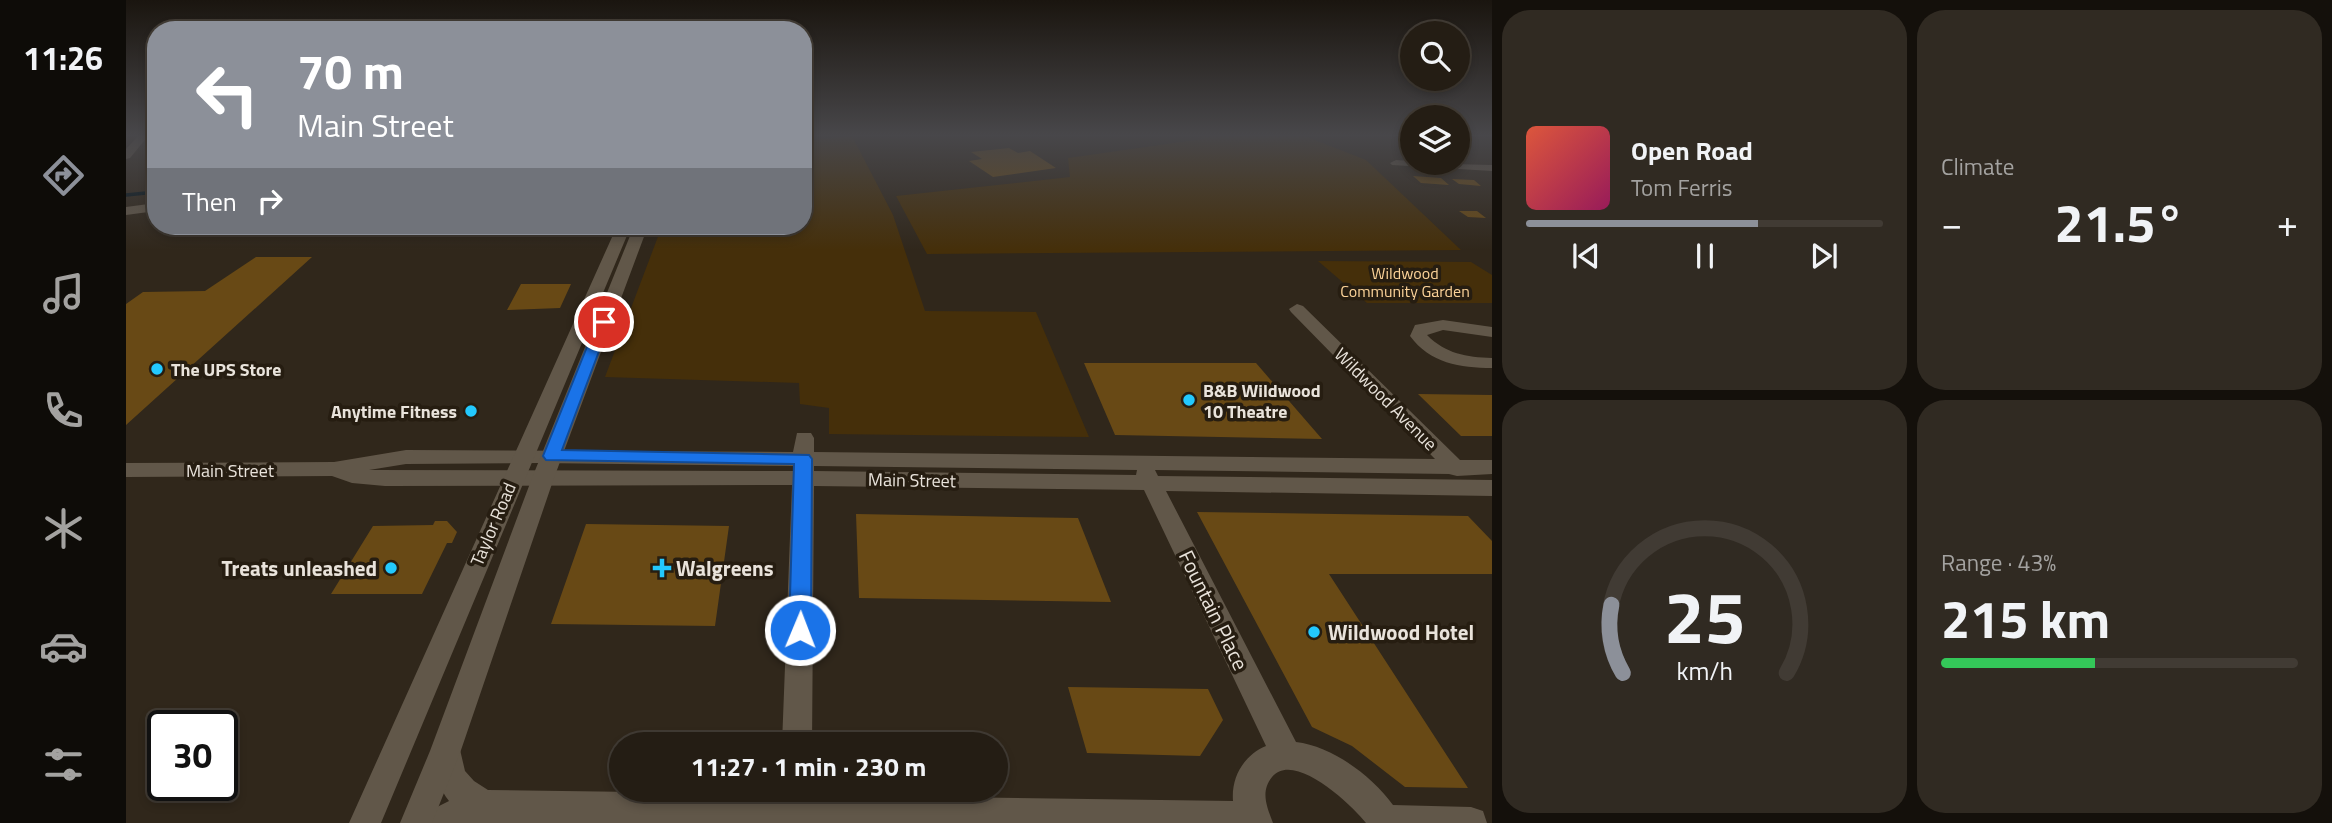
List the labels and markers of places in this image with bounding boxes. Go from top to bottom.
pin [574,292,634,352]
place label: The UPS Store [171,356,281,383]
marker: The UPS Store [149,361,165,377]
place label: B&B Wildwood 10 Theatre [1203,377,1321,425]
marker: B&B Wildwood 10 Theatre [1181,392,1197,408]
place label: Anytime Fitness [331,398,457,425]
marker: Anytime Fitness [463,403,479,419]
place label: Treats unleashed [222,552,377,584]
place label: Walgreens [676,552,774,584]
marker: Treats unleashed [383,560,399,576]
marker: Walgreens [654,560,670,576]
place label: Wildwood Hotel [1328,616,1474,648]
marker: Wildwood Hotel [1306,624,1322,640]

